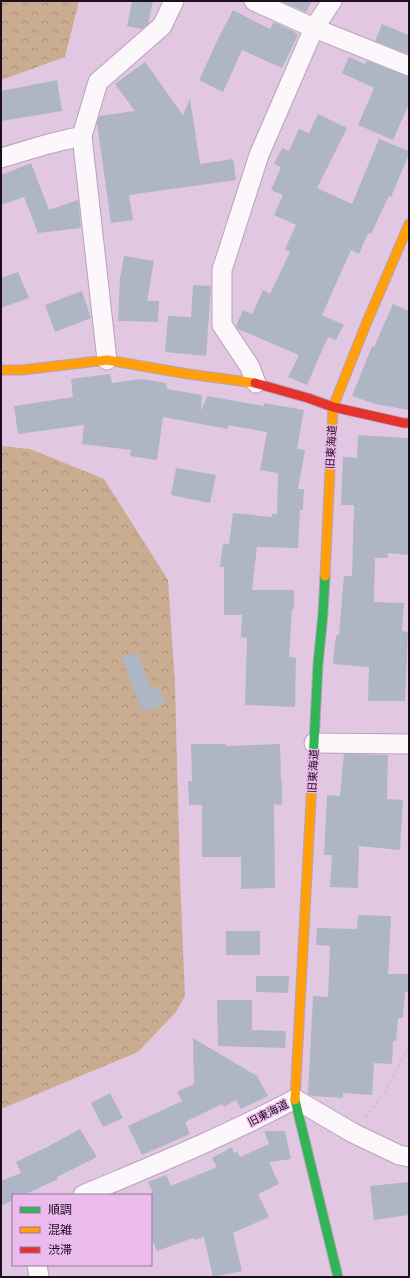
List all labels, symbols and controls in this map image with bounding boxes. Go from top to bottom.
street label: 旧東海道 [323,425,338,469]
street label: 旧東海道 [305,749,320,793]
street label: 旧東海道 [245,1097,290,1128]
legend [12,1194,152,1266]
text: 順調 [48,1202,72,1217]
text: 混雑 [48,1222,72,1237]
text: 渋滞 [48,1242,72,1257]

